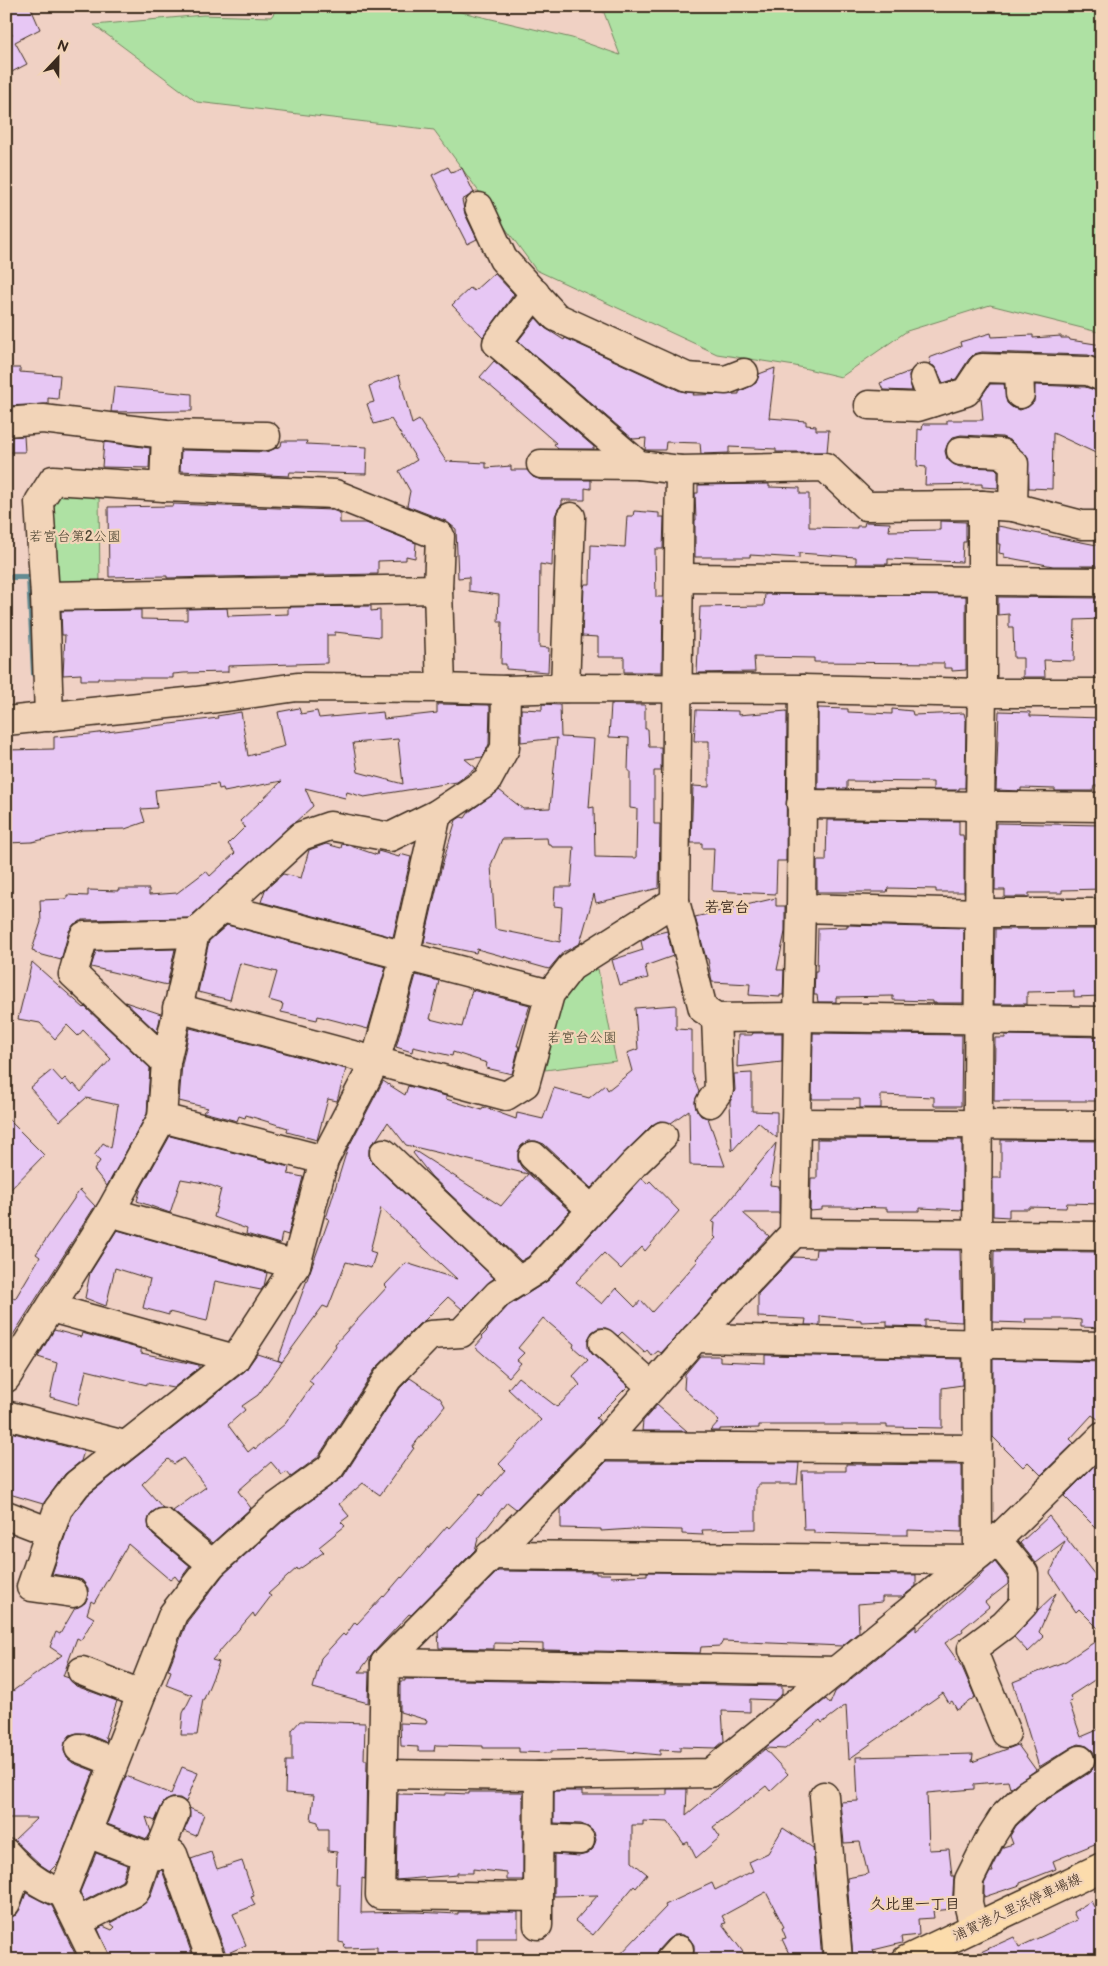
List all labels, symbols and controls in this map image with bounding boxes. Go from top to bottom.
north arrow [32,32,82,82]
text: N [55,37,71,56]
park label: 若宮台第2公園 [29,528,121,545]
district label: 若宮台 [704,898,750,917]
park label: 若宮台公園 [547,1029,617,1046]
street label: 浦賀港久里浜停車場線 [950,1870,1084,1944]
district label: 久比里一丁目 [870,1895,960,1914]

